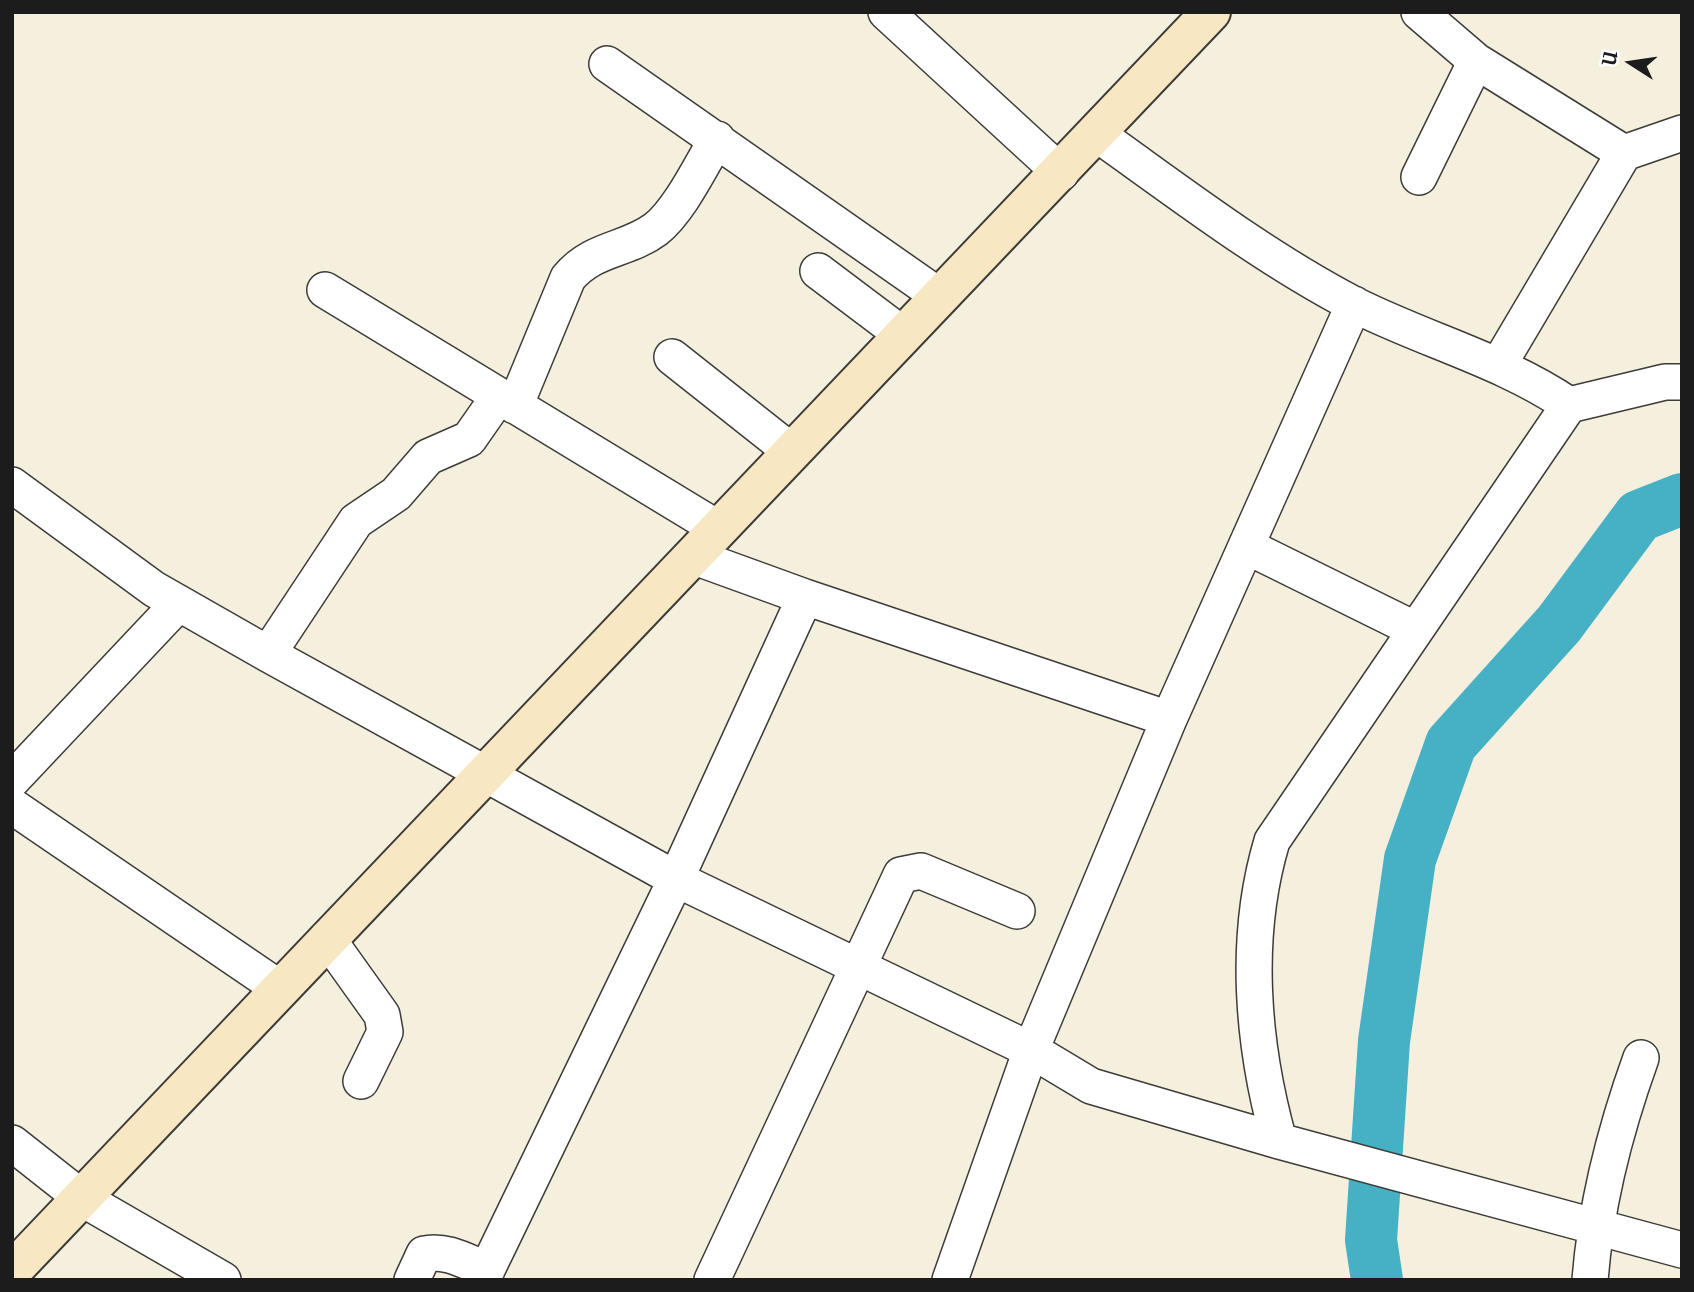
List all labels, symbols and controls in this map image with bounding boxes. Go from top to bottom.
north arrow [1596,28,1666,98]
text: U [1598,49,1623,68]

